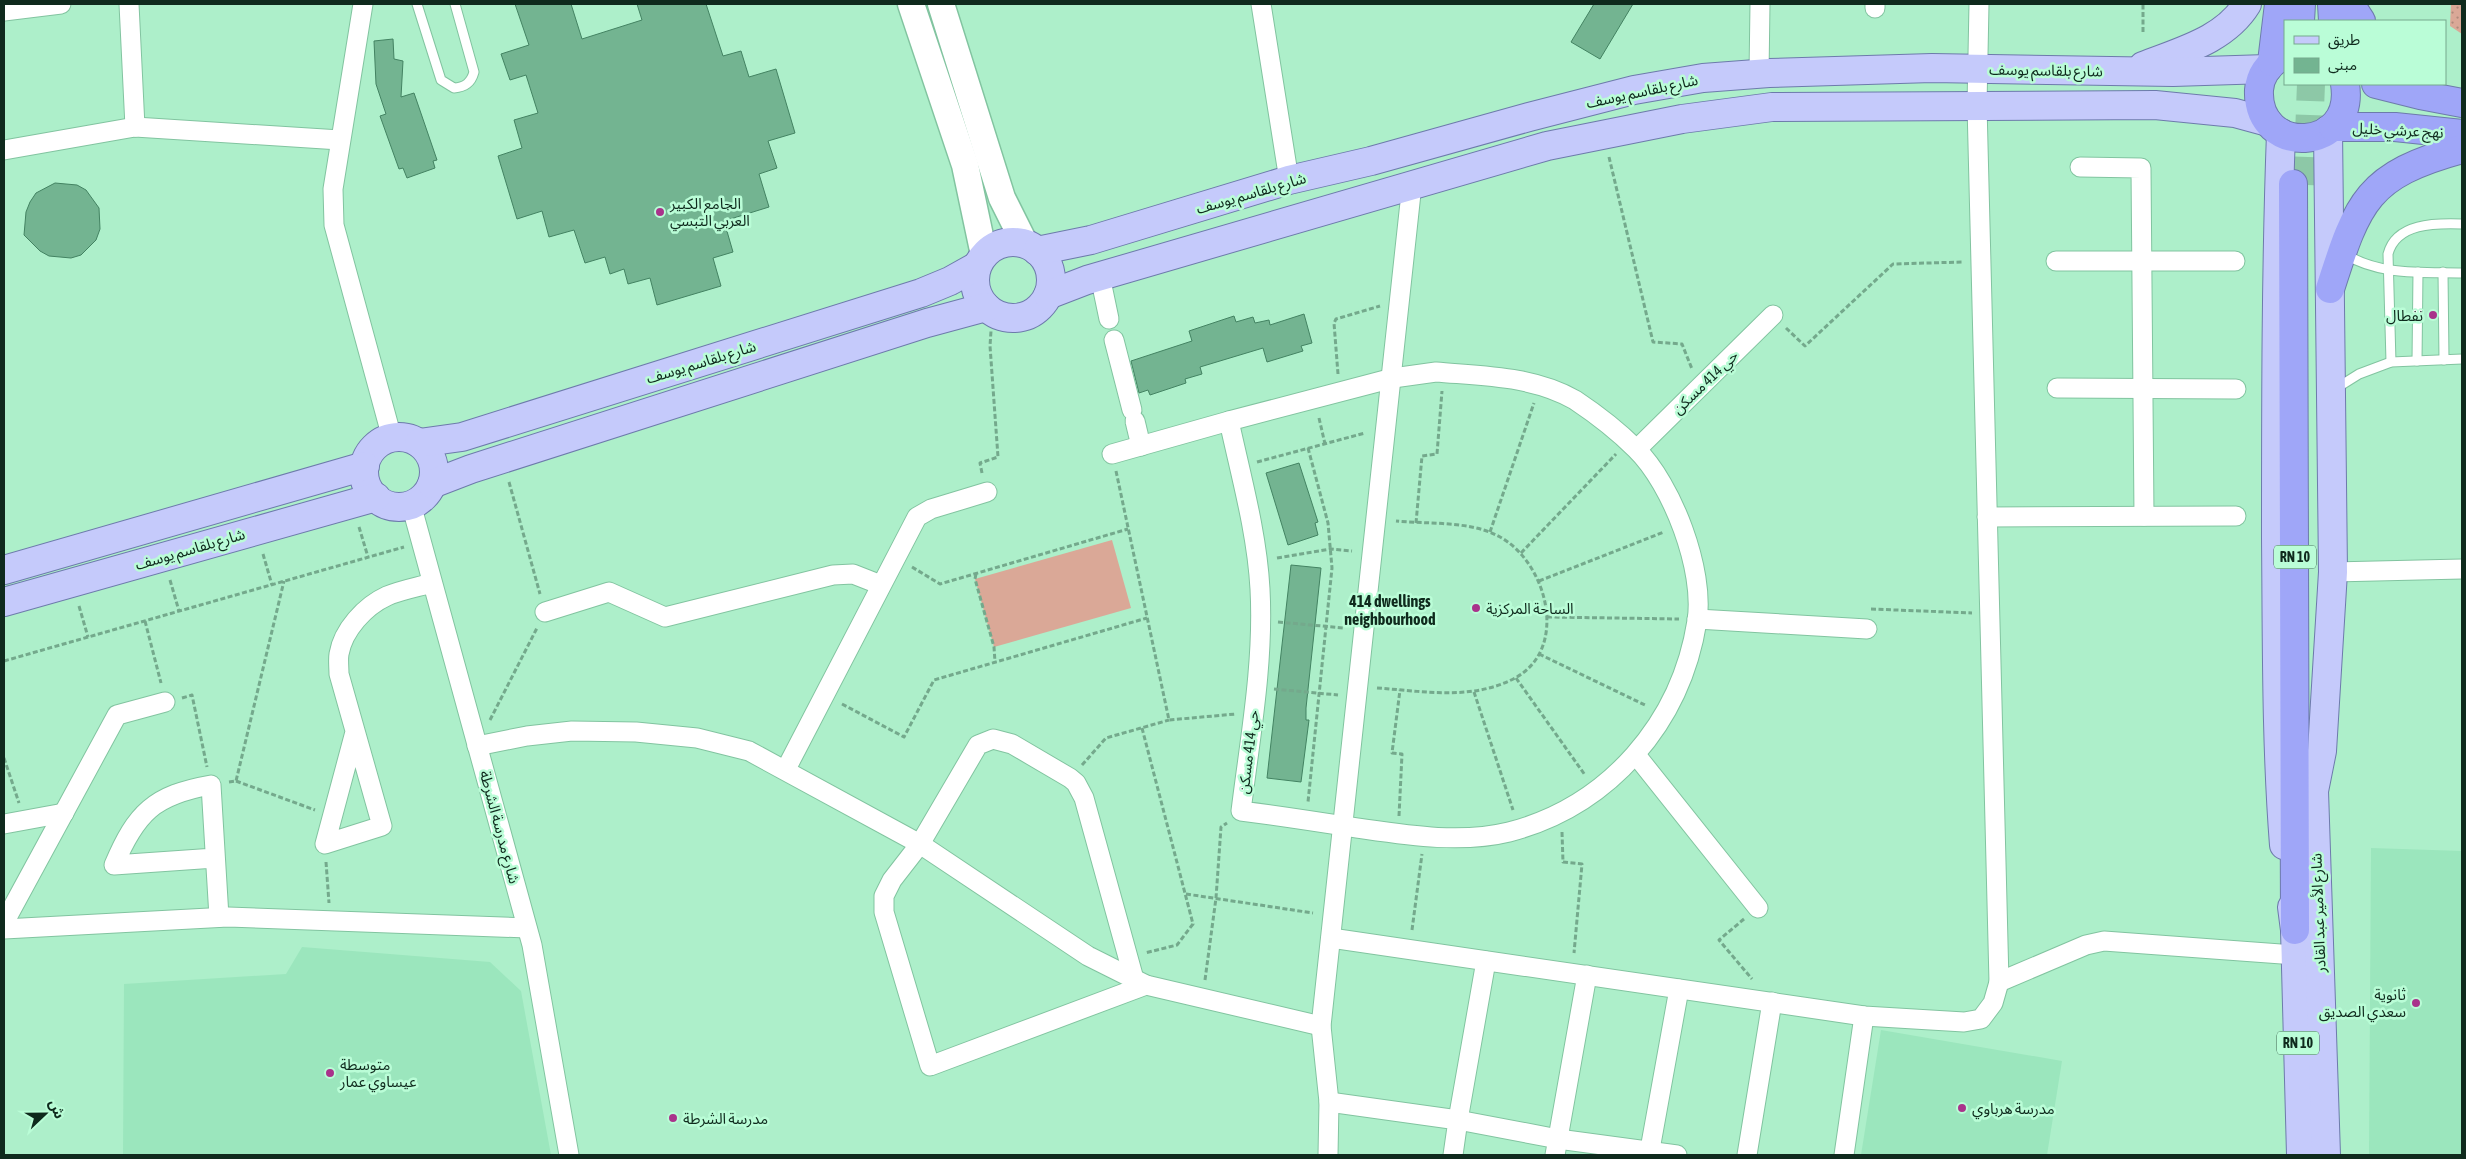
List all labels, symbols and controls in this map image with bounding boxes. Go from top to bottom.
legend [2284,20,2446,85]
text: طريق [2328,31,2360,50]
text: مبنى [2328,56,2357,74]
street label: شارع بلقاسم يوسف [1989,61,2103,83]
street label: شارع بلقاسم يوسف [1585,71,1700,115]
street label: نهج عرشي خليل [2352,119,2444,145]
street label: شارع بلقاسم يوسف [1194,169,1309,221]
place label: الجامع الكبير العربي التبسي [669,195,750,232]
marker: الجامع الكبير العربي التبسي [654,206,666,218]
place label: نفطال [2386,307,2423,325]
marker: نفطال [2427,309,2439,321]
street label: شارع بلقاسم يوسف [644,337,759,391]
street label: حي 414 مسكن [1669,346,1744,420]
street label: شارع بلقاسم يوسف [133,525,248,577]
road number: RN 10 [2274,546,2316,568]
district label: 414 dwellings neighbourhood [1344,592,1436,628]
place label: الساحة المركزية [1486,600,1574,618]
marker: الساحة المركزية [1470,602,1482,614]
street label: حي 414 مسكن [1234,709,1265,795]
street label: شارع مدرسة الشرطة [473,769,523,887]
street label: شارع الأمير عبد القادر [2307,853,2333,974]
place label: ثانوية سعدي الصديق [2319,986,2406,1023]
marker: ثانوية سعدي الصديق [2410,997,2422,1009]
road number: RN 10 [2277,1032,2319,1054]
place label: متوسطة عيساوي عمار [339,1056,417,1093]
marker: متوسطة عيساوي عمار [324,1067,336,1079]
north arrow [20,1089,70,1139]
text: ش [46,1097,68,1121]
place label: مدرسة هرباوي [1972,1100,2055,1120]
marker: مدرسة هرباوي [1956,1102,1968,1114]
place label: مدرسة الشرطة [683,1110,768,1128]
marker: مدرسة الشرطة [667,1112,679,1124]

